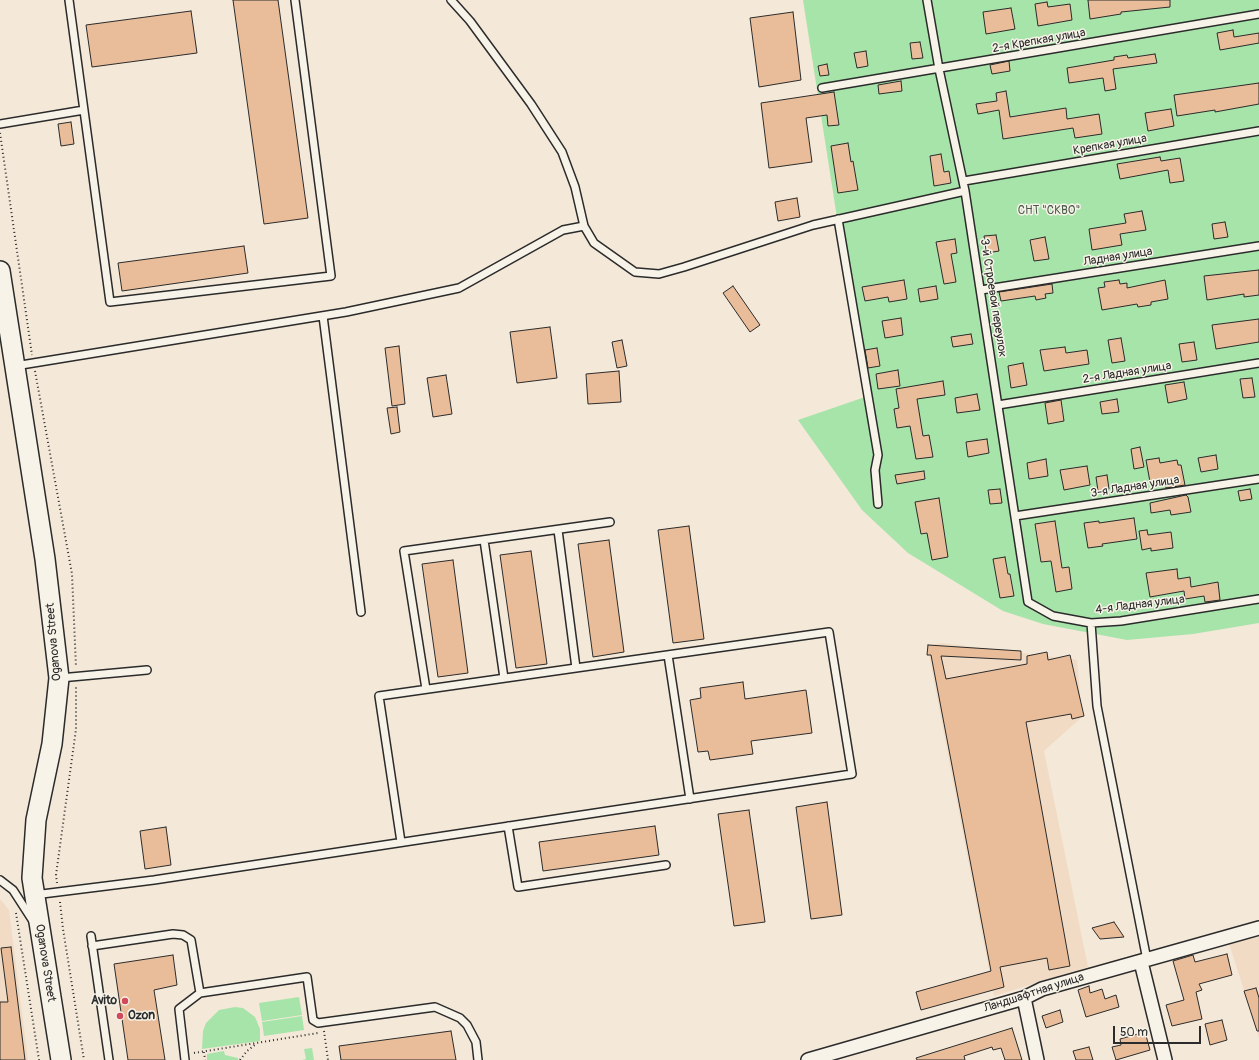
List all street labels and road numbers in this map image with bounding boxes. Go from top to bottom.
street label: 2-я Крепкая улица [991,26,1087,56]
street label: Крепкая улица [1072,131,1148,159]
street label: 3-й Строевой переулок [977,238,1009,358]
street label: Ладная улица [1082,244,1154,270]
street label: 2-я Ладная улица [1082,359,1172,387]
street label: 3-я Ладная улица [1090,473,1180,501]
street label: 4-я Ладная улица [1094,592,1186,618]
street label: Oganova Street [43,602,65,682]
street label: Oganova Street [32,923,58,1003]
street label: Ландшафтная улица [982,970,1086,1016]

